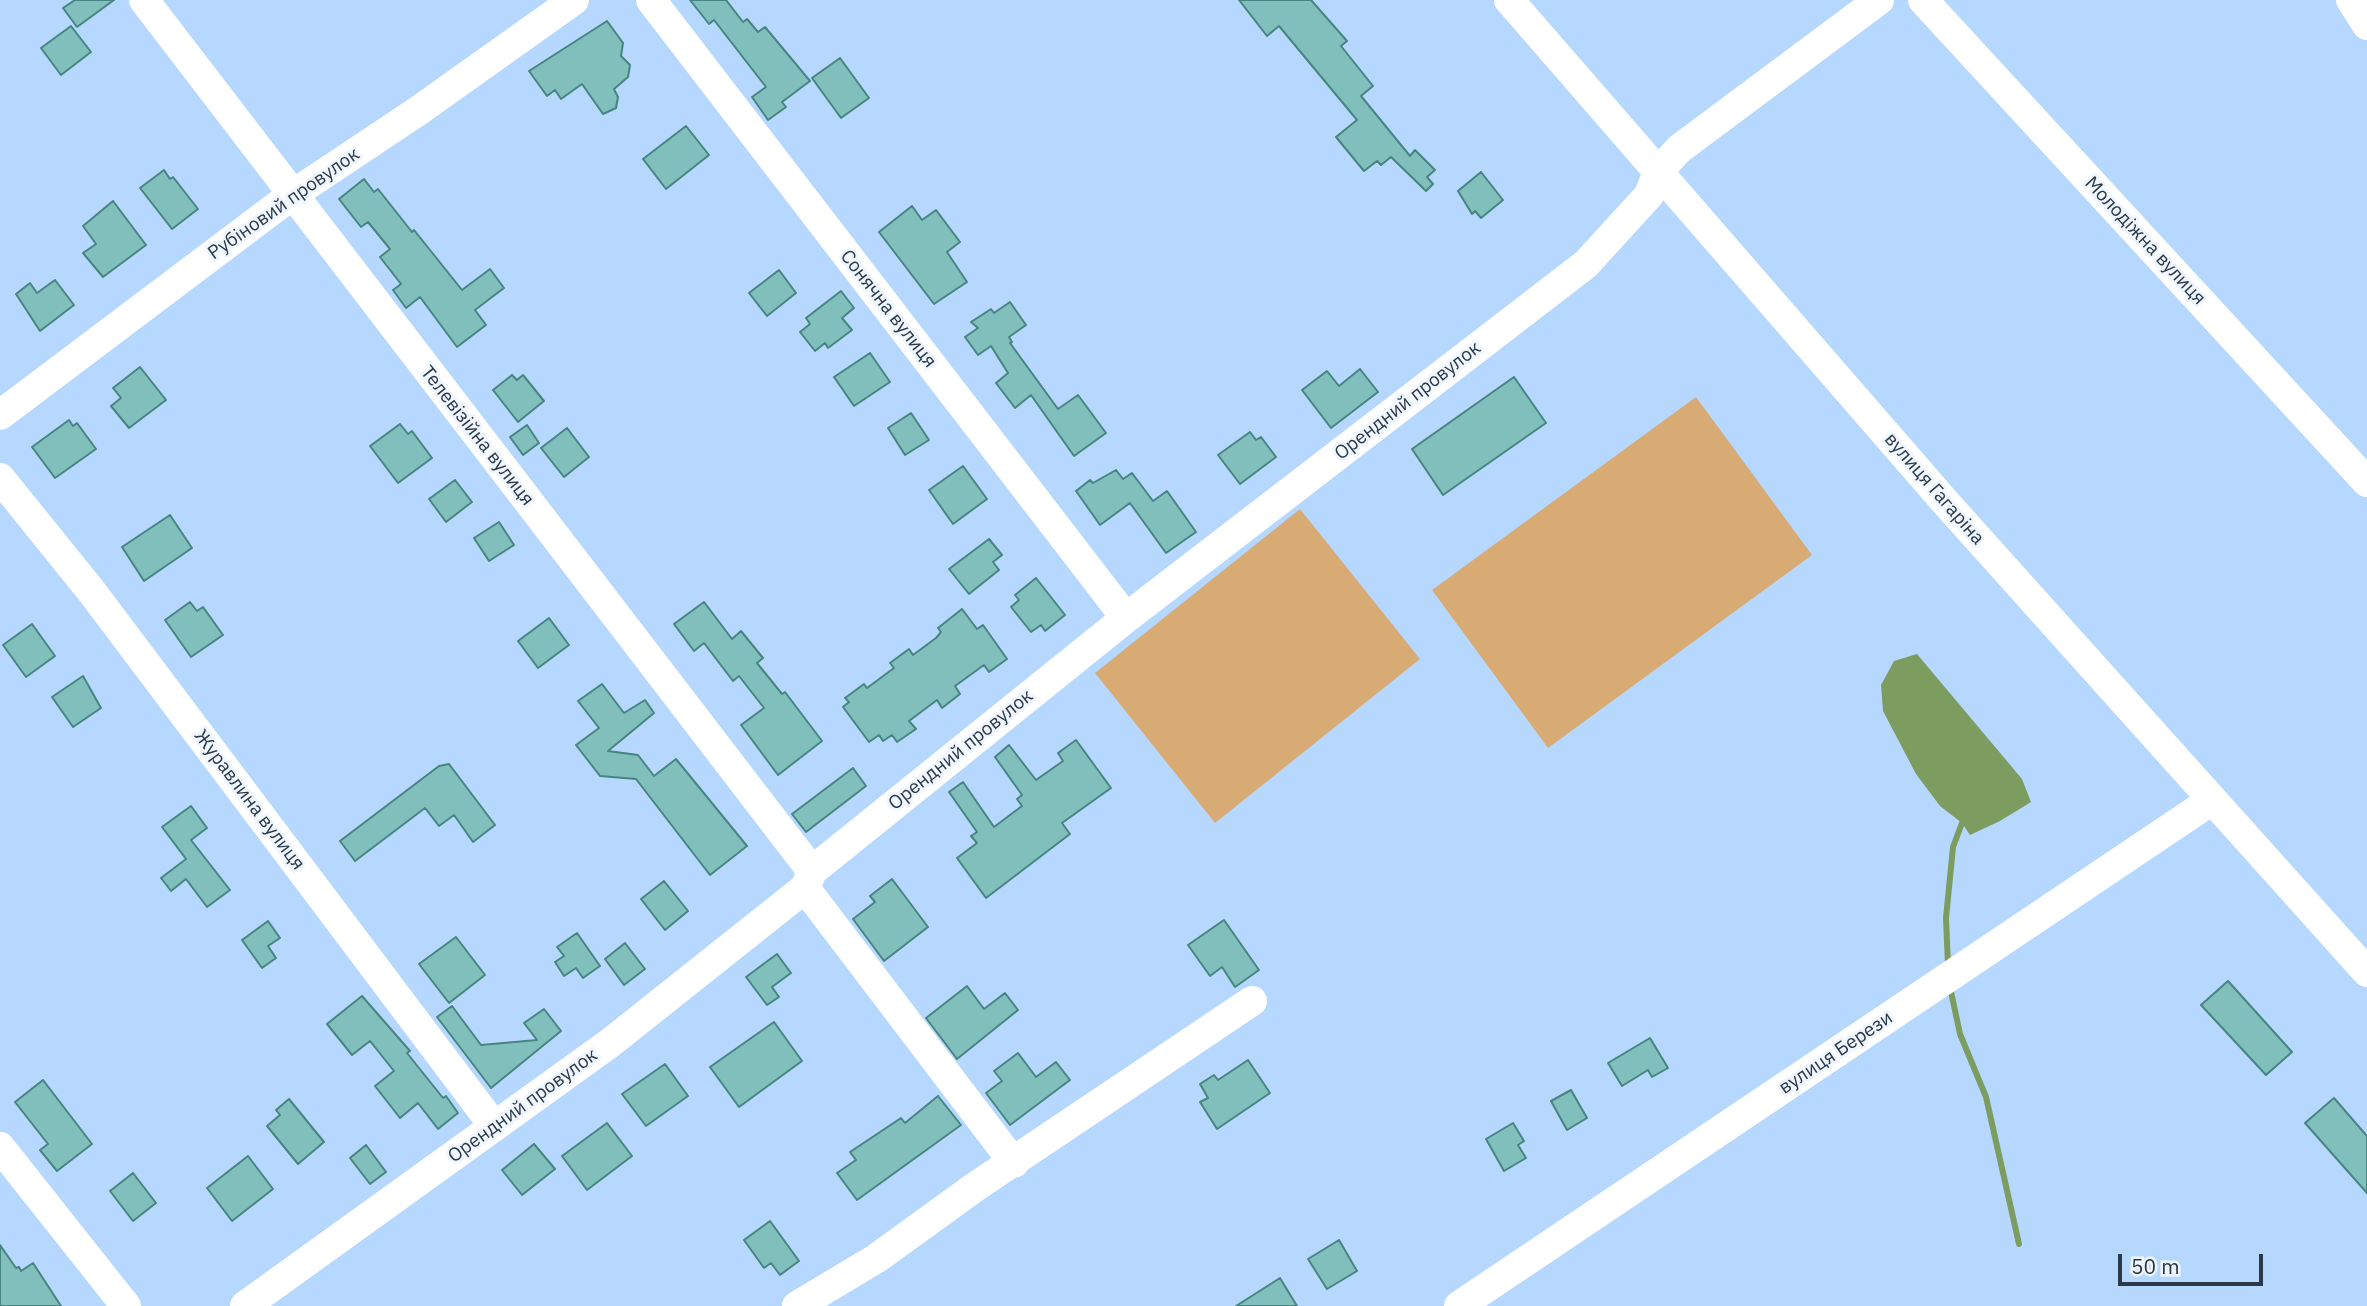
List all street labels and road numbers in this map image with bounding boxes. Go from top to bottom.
street label: Рубіновий провулок [204,143,364,265]
street label: Молодіжна вулиця [2080,172,2210,310]
street label: Сонячна вулиця [835,246,941,372]
street label: Орендний провулок [1330,337,1486,465]
street label: Телевізійна вулиця [415,362,539,510]
street label: вулиця Гагаріна [1879,428,1989,550]
street label: Орендний провулок [884,685,1038,815]
street label: Журавлина вулиця [189,725,309,875]
street label: вулиця Берези [1775,1007,1897,1099]
street label: Орендний провулок [444,1044,602,1168]

